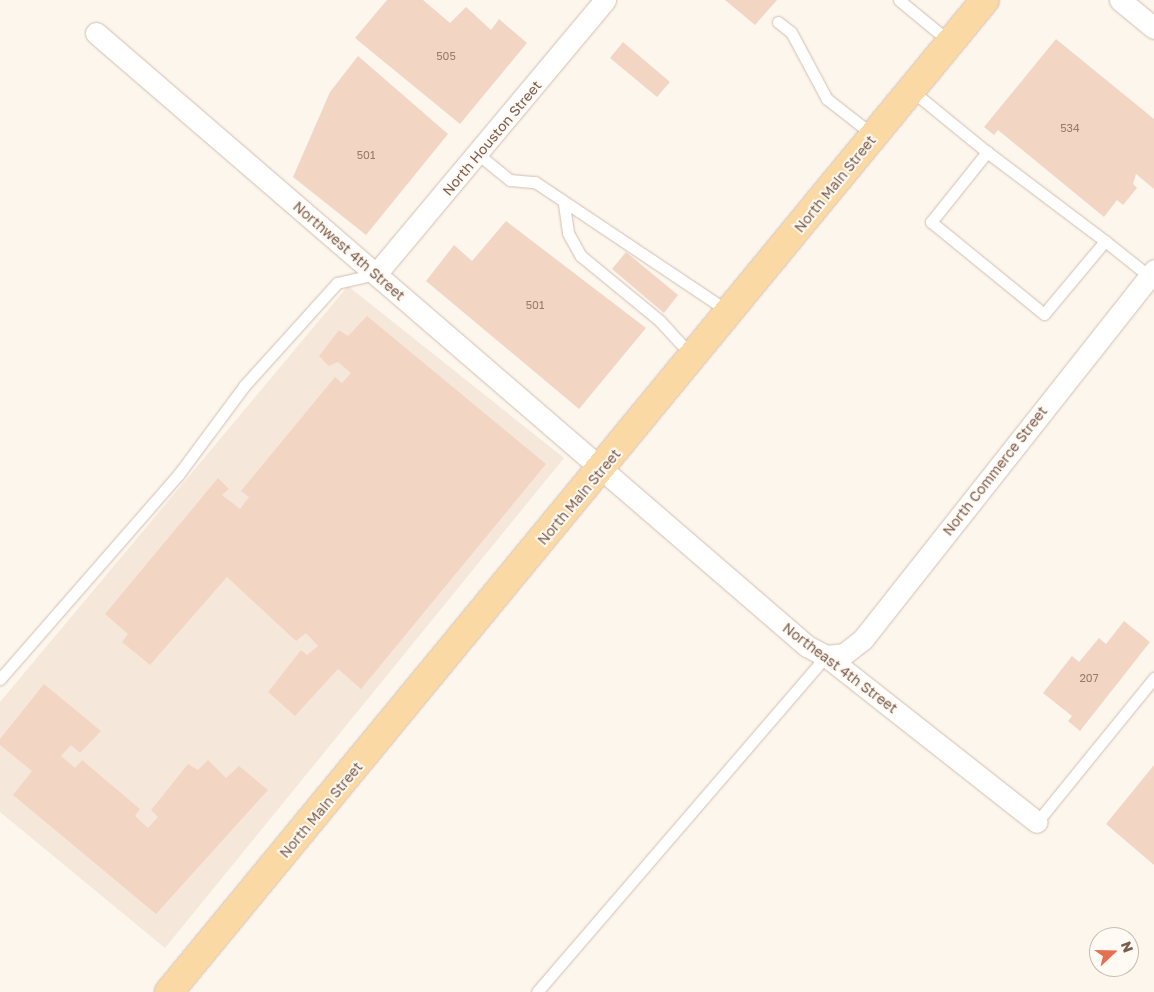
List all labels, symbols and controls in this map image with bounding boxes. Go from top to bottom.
house number: 505 [436,49,456,63]
street label: North Houston Street [439,77,545,199]
house number: 534 [1060,121,1080,135]
street label: North Main Street [791,132,879,236]
house number: 501 [357,148,375,162]
street label: Northwest 4th Street [290,198,408,304]
house number: 501 [526,298,544,312]
street label: North Commerce Street [939,403,1051,539]
street label: North Main Street [534,446,624,548]
street label: Northeast 4th Street [779,619,901,717]
house number: 207 [1079,671,1099,685]
street label: North Main Street [276,759,366,861]
north arrow [1089,927,1139,977]
text: N [1118,939,1137,955]

